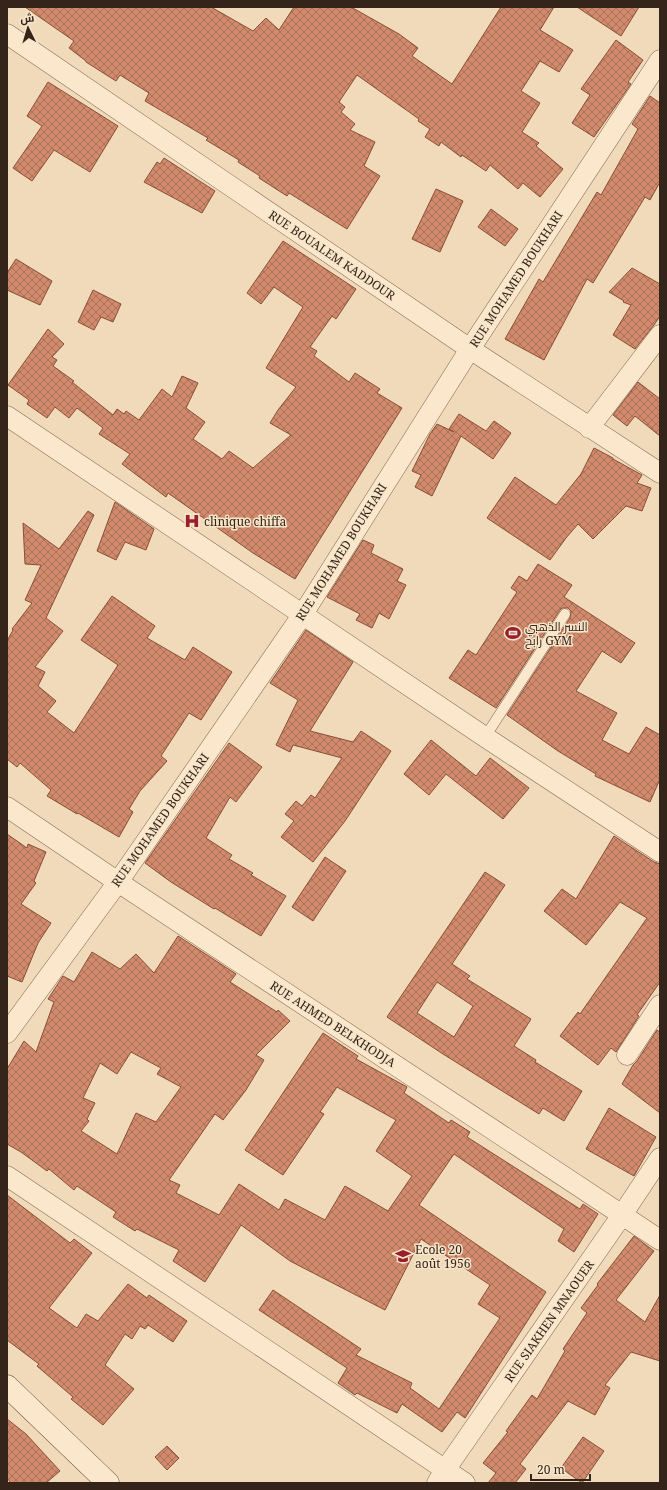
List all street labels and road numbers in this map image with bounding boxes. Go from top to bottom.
street label: RUE BOUALEM KADDOUR [265,206,399,304]
street label: RUE MOHAMED BOUKHARI [465,207,567,351]
street label: RUE MOHAMED BOUKHARI [291,480,391,624]
street label: RUE MOHAMED BOUKHARI [107,750,213,890]
street label: RUE AHMED BELKHODJA [267,977,400,1071]
street label: RUE SIAKHEN MNAOUER [500,1256,598,1385]

